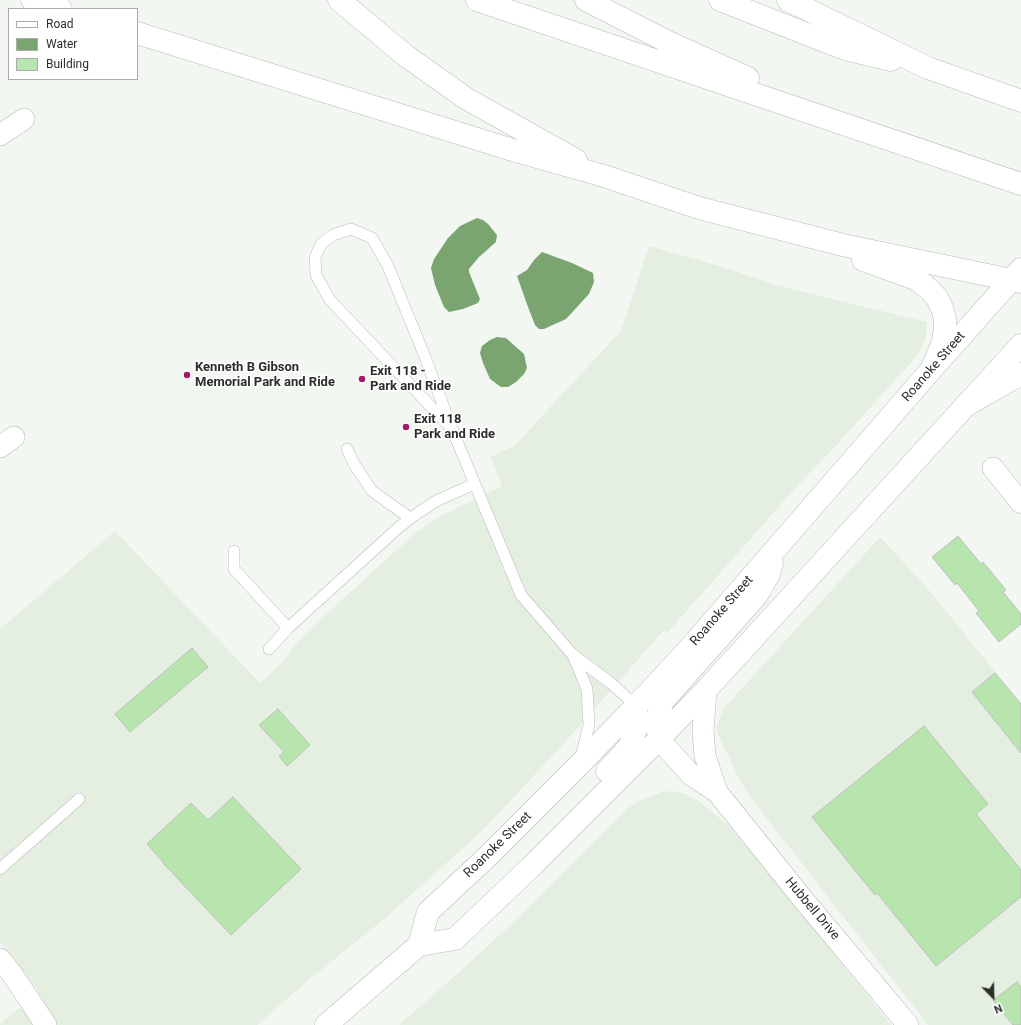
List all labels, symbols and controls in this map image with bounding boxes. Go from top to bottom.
legend [8,8,138,80]
text: Road [46,17,74,31]
text: Water [46,37,77,51]
text: Building [46,57,89,71]
street label: Roanoke Street [899,329,969,405]
place label: Kenneth B Gibson Memorial Park and Ride [195,360,335,391]
place label: Exit 118 - Park and Ride [370,364,451,395]
marker: Kenneth B Gibson Memorial Park and Ride [182,370,192,380]
marker: Exit 118 - Park and Ride [357,374,367,384]
place label: Exit 118 Park and Ride [414,412,495,443]
marker: Exit 118 Park and Ride [401,422,411,432]
street label: Roanoke Street [687,573,757,649]
street label: Roanoke Street [461,809,535,881]
street label: Hubbell Drive [781,875,843,943]
north arrow [973,977,1013,1017]
text: N [992,1001,1004,1016]

